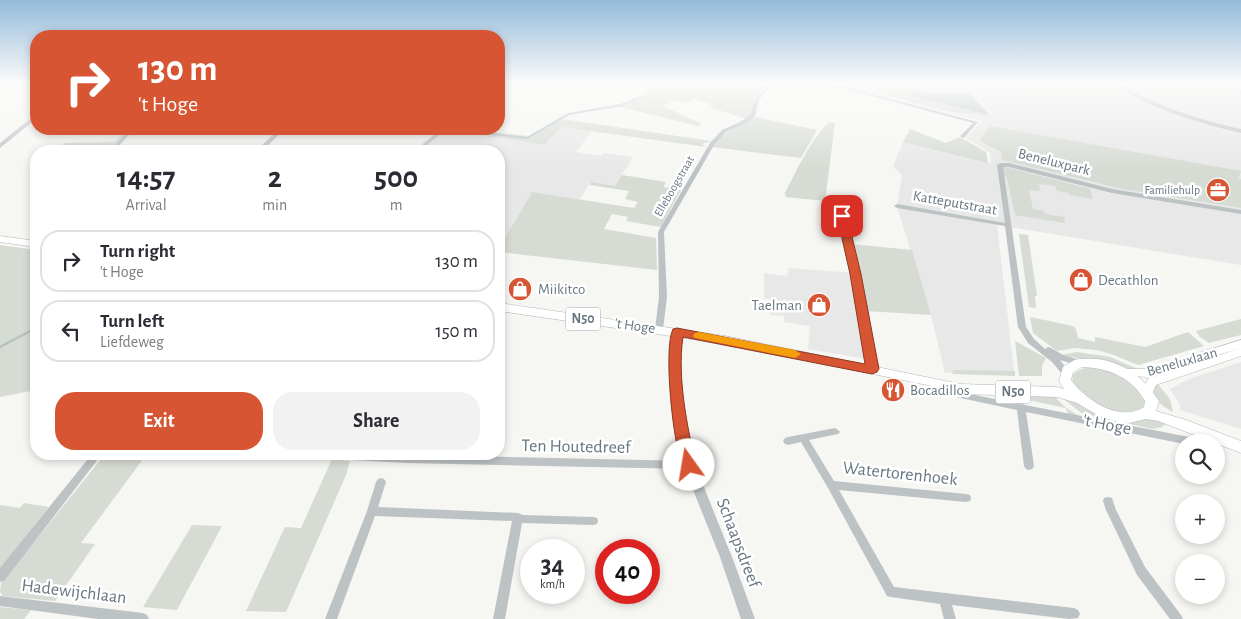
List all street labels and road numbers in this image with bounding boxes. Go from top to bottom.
street label: Beneluxpark [1017,146,1092,178]
street label: Elleboogstraat [652,153,696,218]
street label: Katteputstraat [912,188,998,218]
road number: N50 [566,308,600,330]
street label: 't Hoge [614,316,656,336]
street label: Beneluxlaan [1145,345,1219,379]
road number: N50 [996,381,1030,404]
street label: 't Hoge [1081,411,1133,439]
street label: Ten Houtedreef [521,437,632,457]
street label: Watertorenhoek [842,459,959,489]
street label: Schaapsdreef [713,496,764,592]
street label: Hadewijchlaan [20,577,128,607]

